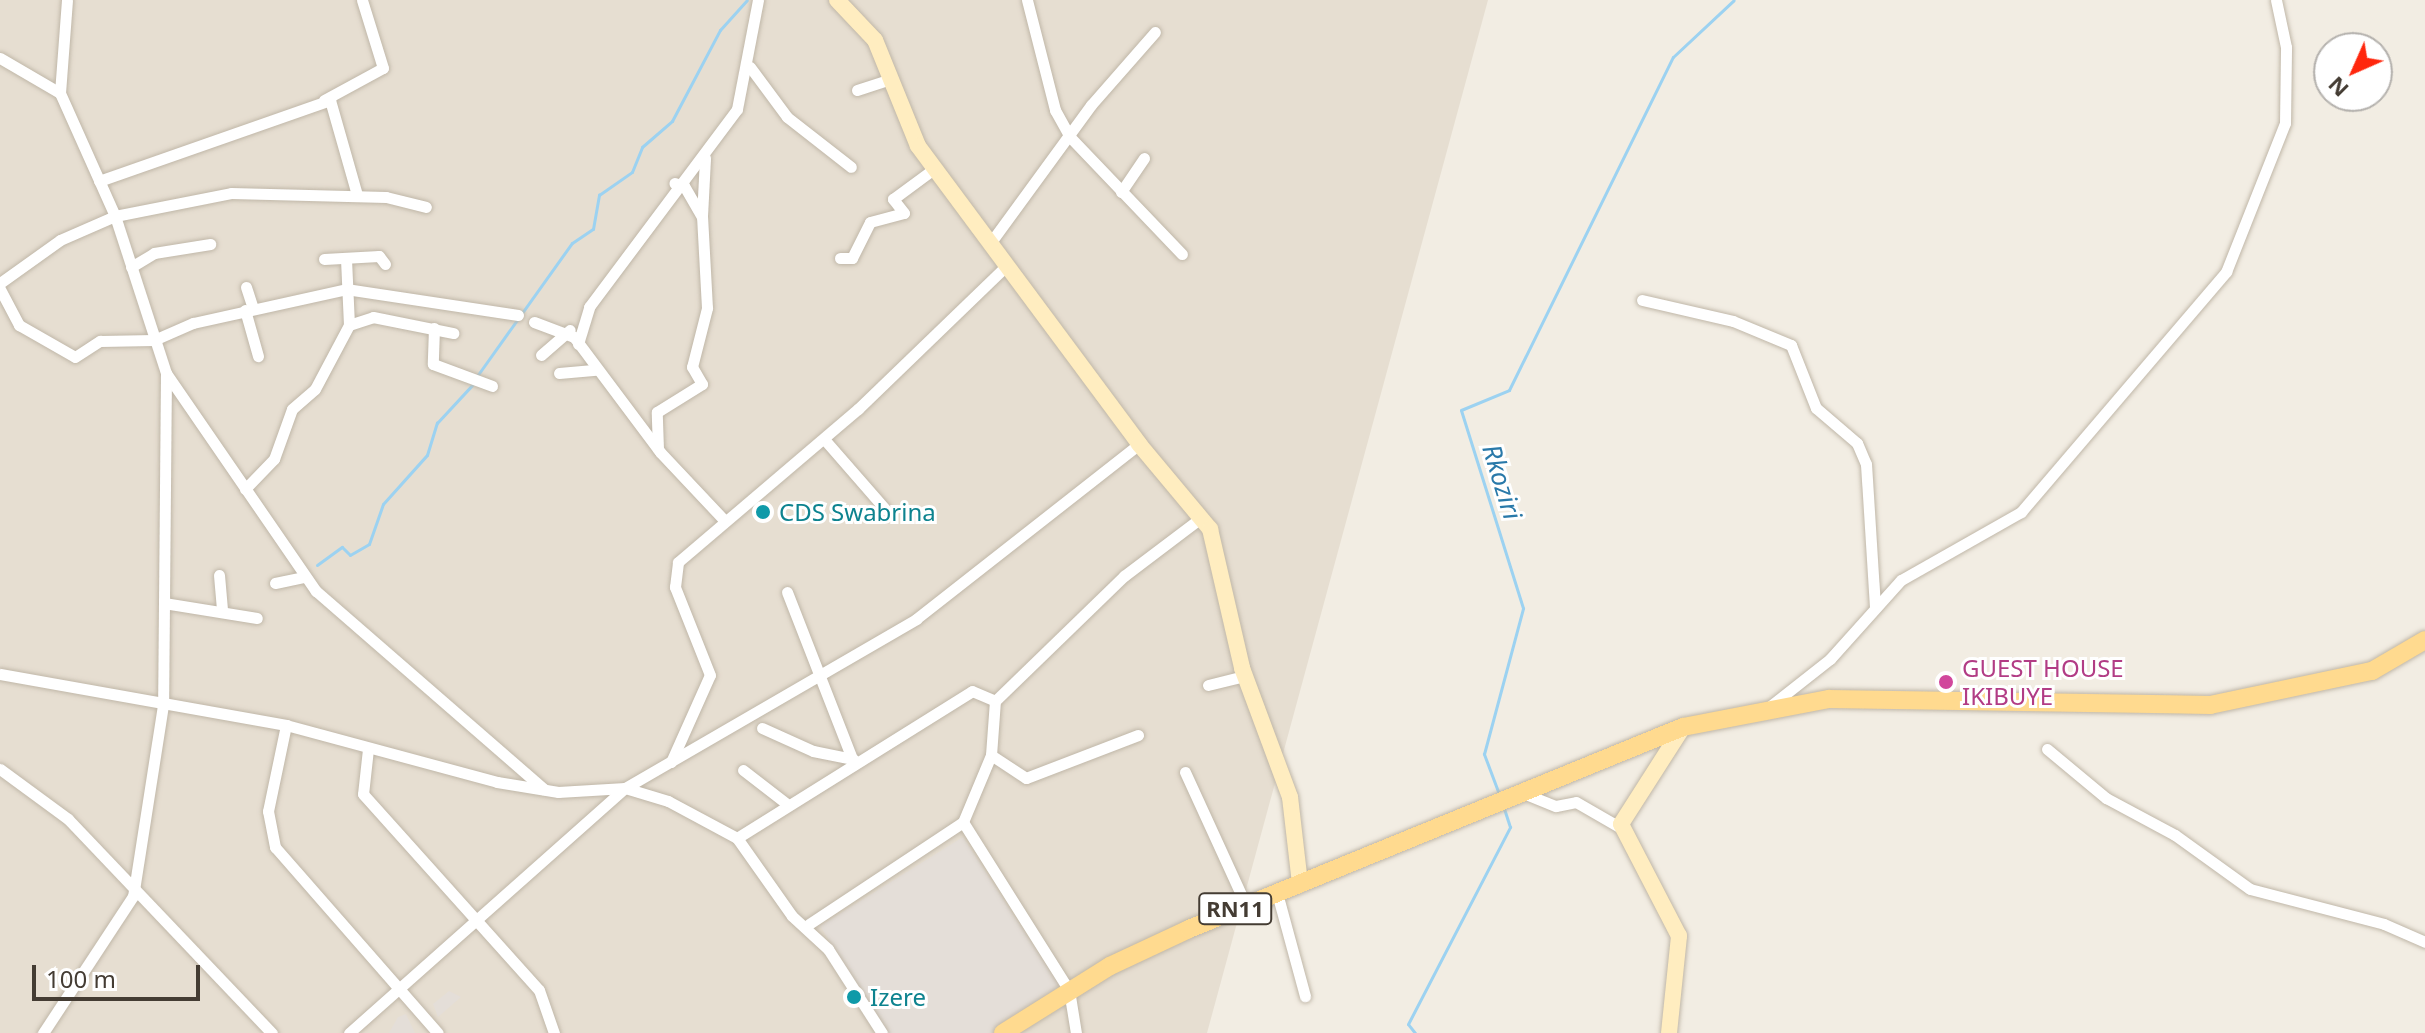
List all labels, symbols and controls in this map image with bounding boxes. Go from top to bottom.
north arrow [2313,32,2393,112]
text: N [2321,71,2354,104]
water label: Rkoziri [1476,441,1528,523]
place label: CDS Swabrina [779,498,936,526]
marker: CDS Swabrina [754,503,772,521]
place label: GUEST HOUSE IKIBUYE [1962,654,2124,710]
marker: GUEST HOUSE IKIBUYE [1937,673,1955,691]
road number: RN11 [1197,891,1273,927]
scale bar [36,949,204,999]
text: 100 m [46,962,116,995]
place label: Izere [870,983,926,1011]
marker: Izere [845,988,863,1006]

